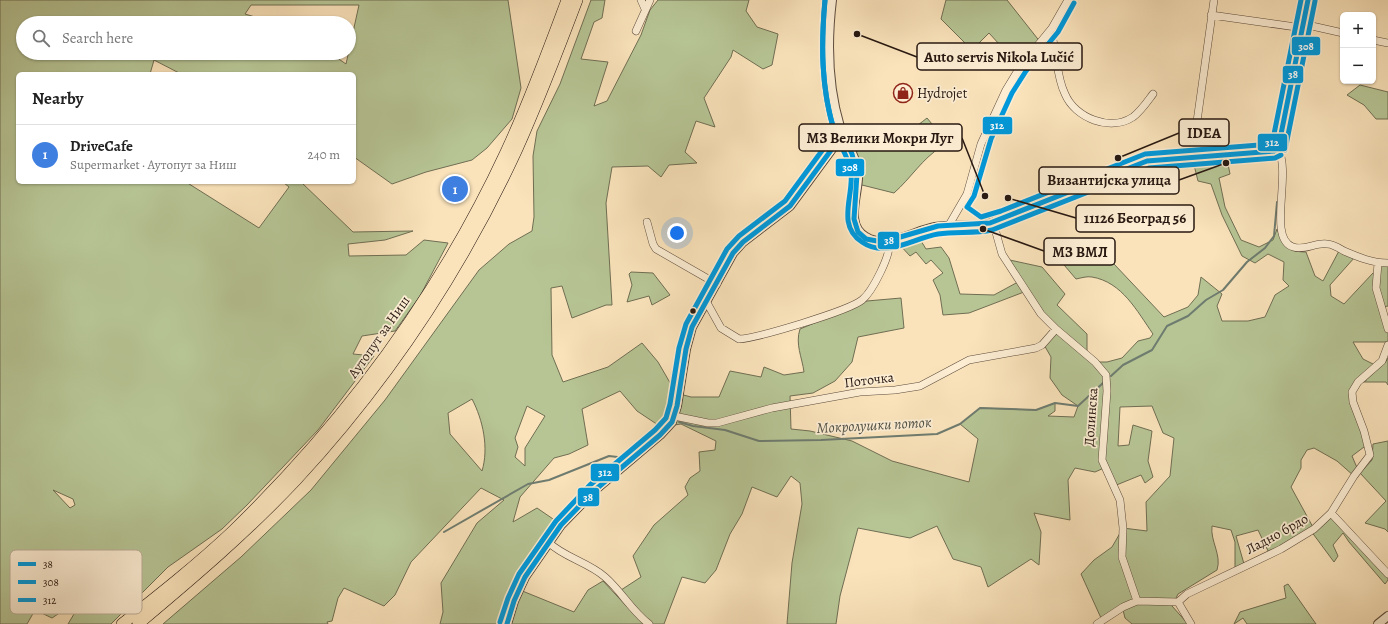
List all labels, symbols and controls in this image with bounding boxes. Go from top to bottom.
map controls [1340,12,1376,84]
button: + [1340,12,1376,48]
search box [16,16,356,60]
icon: search [30,27,52,49]
text: Search here [62,28,133,48]
line badge: 308 [1291,36,1321,56]
text: 308 [1298,39,1314,54]
callout: Auto servis Nikola Lučić [917,43,1082,70]
text: Auto servis Nikola Lučić [923,47,1074,67]
button: − [1340,48,1376,84]
line badge: 38 [1282,65,1304,84]
text: 38 [1288,67,1298,82]
shop icon: Hydrojet [892,82,914,104]
place label: Hydrojet [917,84,968,103]
text: Nearby [32,87,83,110]
line badge: 312 [982,116,1013,135]
text: 312 [990,118,1005,133]
callout: IDEA [1179,119,1229,146]
text: IDEA [1187,123,1222,143]
callout: МЗ Велики Мокри Луг [799,124,962,151]
text: МЗ Велики Мокри Луг [807,128,954,148]
line badge: 312 [1257,133,1288,152]
text: 312 [1265,135,1280,150]
text: DriveCafe [70,136,133,156]
text: 1 [43,146,47,163]
text: 240 m [308,146,340,163]
text: Supermarket · Аутопут за Ниш [70,156,237,173]
line badge: 308 [835,158,865,177]
text: 308 [842,160,858,175]
callout: Византијска улица [1039,167,1179,194]
text: Византијска улица [1047,170,1172,190]
pin: 1 [442,174,468,204]
callout: 11126 Београд 56 [1076,205,1194,232]
text: 11126 Београд 56 [1084,208,1186,228]
your location [667,223,687,243]
line badge: 38 [877,231,900,250]
text: 38 [884,233,894,248]
callout: МЗ ВМЛ [1044,238,1115,265]
text: МЗ ВМЛ [1052,242,1108,262]
street label: Аутопут за Ниш [343,292,414,383]
unlabelled marker [688,306,698,316]
street label: Поточка [843,367,896,392]
street label: Долинска [1079,386,1103,447]
water label: Мокролушки поток [816,412,932,438]
line badge: 312 [590,463,620,482]
text: 312 [598,465,613,480]
line badge: 38 [577,487,600,507]
text: 38 [583,490,593,505]
street label: Ладно брдо [1242,509,1312,559]
legend [10,550,142,614]
text: 38 [43,557,53,572]
text: 308 [43,575,59,590]
text: 312 [43,593,57,608]

